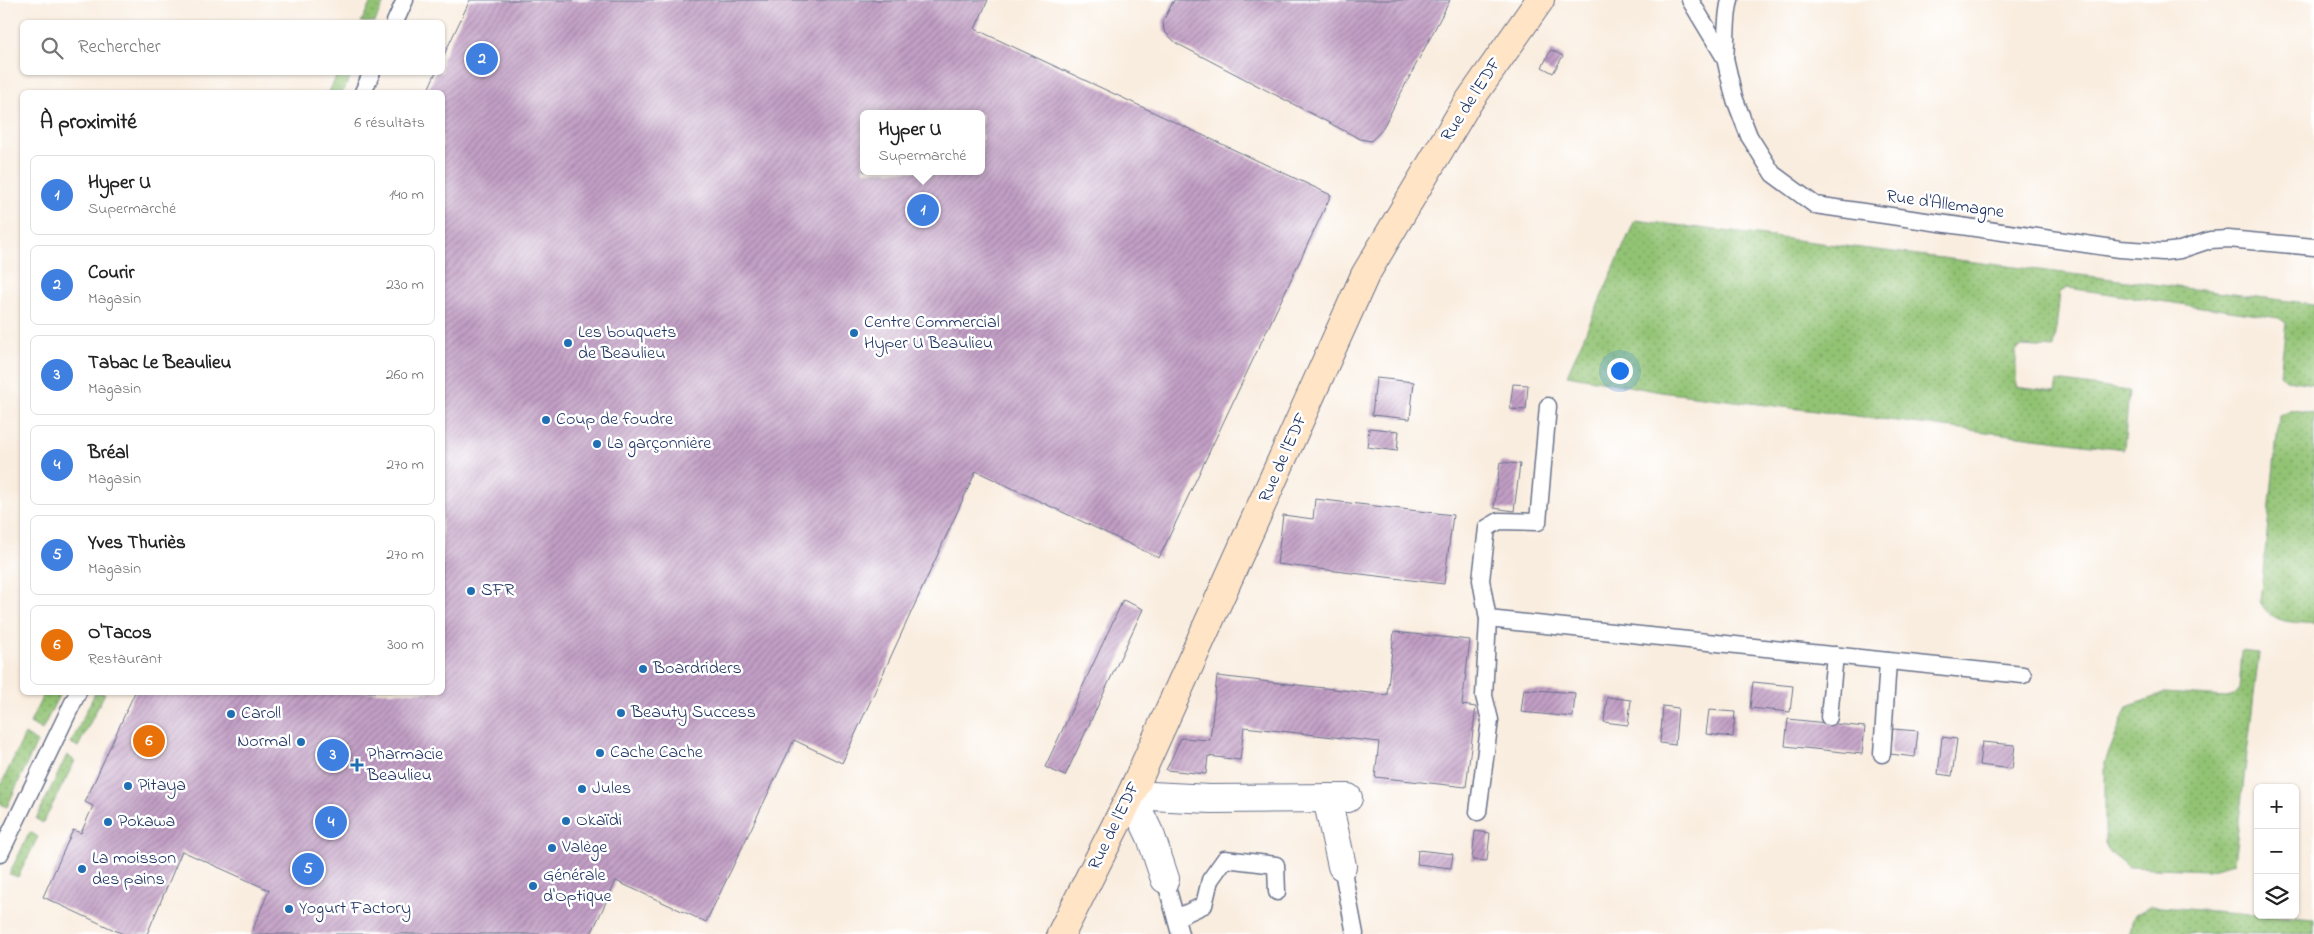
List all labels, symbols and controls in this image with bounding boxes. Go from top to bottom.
search box [20,20,445,75]
icon: search [38,34,66,62]
text: Rechercher [78,34,161,61]
pin: 2 [466,40,498,78]
street label: Rue de l'EDF [1435,52,1509,147]
text: À proximité [40,108,137,138]
popup [860,110,985,175]
text: 6 résultats [354,111,425,135]
text: Hyper U [878,117,942,144]
text: Supermarché [878,144,967,168]
text: Hyper U [88,170,151,197]
text: 1 [54,183,60,207]
text: 140 m [389,183,424,207]
street label: Rue d'Allemagne [1884,184,2006,227]
pin: 1 [907,191,939,229]
text: Supermarché [88,197,176,221]
text: Courir [88,260,134,287]
text: 2 [53,273,61,297]
text: 230 m [386,273,424,297]
text: Magasin [88,287,141,311]
place label: Centre Commercial Hyper U Beaulieu [864,310,1000,357]
place label: Les bouquets de Beaulieu [578,320,677,367]
marker: Centre Commercial Hyper U Beaulieu [848,327,860,339]
marker: Les bouquets de Beaulieu [562,337,574,349]
text: Tabac Le Beaulieu [88,350,231,377]
your location [1607,358,1633,384]
text: 3 [54,363,60,387]
text: 260 m [386,363,424,387]
text: Magasin [88,377,141,401]
place label: Coup de foudre [556,407,674,433]
street label: Rue de l'EDF [1253,409,1315,507]
marker: Coup de foudre [540,414,552,426]
place label: La garçonnière [607,431,712,458]
marker: La garçonnière [591,438,603,450]
text: Bréal [88,440,129,467]
text: 4 [54,453,60,477]
text: 270 m [386,453,424,477]
text: Magasin [88,467,141,491]
text: Yves Thuriès [88,530,186,557]
text: 5 [52,543,62,567]
text: 270 m [386,543,424,567]
text: Magasin [88,557,141,581]
place label: SFR [481,578,514,604]
marker: SFR [465,585,477,597]
text: O'Tacos [88,620,152,647]
text: 6 [53,633,61,657]
text: 300 m [387,633,424,657]
text: Restaurant [88,647,162,671]
place label: Boardriders [652,656,742,682]
marker: Boardriders [637,663,649,675]
place label: Beauty Success [630,700,756,726]
place label: Caroll [241,701,281,727]
marker: Beauty Success [615,707,627,719]
marker: Caroll [225,708,237,720]
pin: 6 [133,722,165,760]
place label: Normal [237,729,291,755]
marker: Normal [295,736,307,748]
pin: 3 [317,736,349,774]
place label: Cache Cache [610,740,704,766]
place label: Pharmacie Beaulieu [366,742,444,789]
marker: Cache Cache [594,747,606,759]
marker: Pharmacie Beaulieu [351,759,363,771]
place label: Pitaya [138,773,186,799]
place label: Jules [592,776,631,802]
street label: Rue de l'EDF [1082,777,1148,875]
marker: Pitaya [122,780,134,792]
marker: Jules [576,783,588,795]
map controls [2254,784,2299,919]
button: + [2254,784,2299,829]
pin: 4 [315,803,347,841]
place label: Okaïdi [576,808,622,834]
place label: Pokawa [118,809,175,835]
marker: Okaïdi [560,815,572,827]
marker: Pokawa [102,816,114,828]
button: − [2254,829,2299,874]
place label: Valège [561,835,608,862]
marker: Valège [546,842,558,854]
place label: La moisson des pains [92,846,176,893]
pin: 5 [292,850,324,888]
marker: La moisson des pains [76,863,88,875]
place label: Générale d'Optique [543,863,613,910]
button: layers [2254,874,2299,919]
marker: Générale d'Optique [527,880,539,892]
place label: Yogurt Factory [299,896,411,923]
marker: Yogurt Factory [283,903,295,915]

